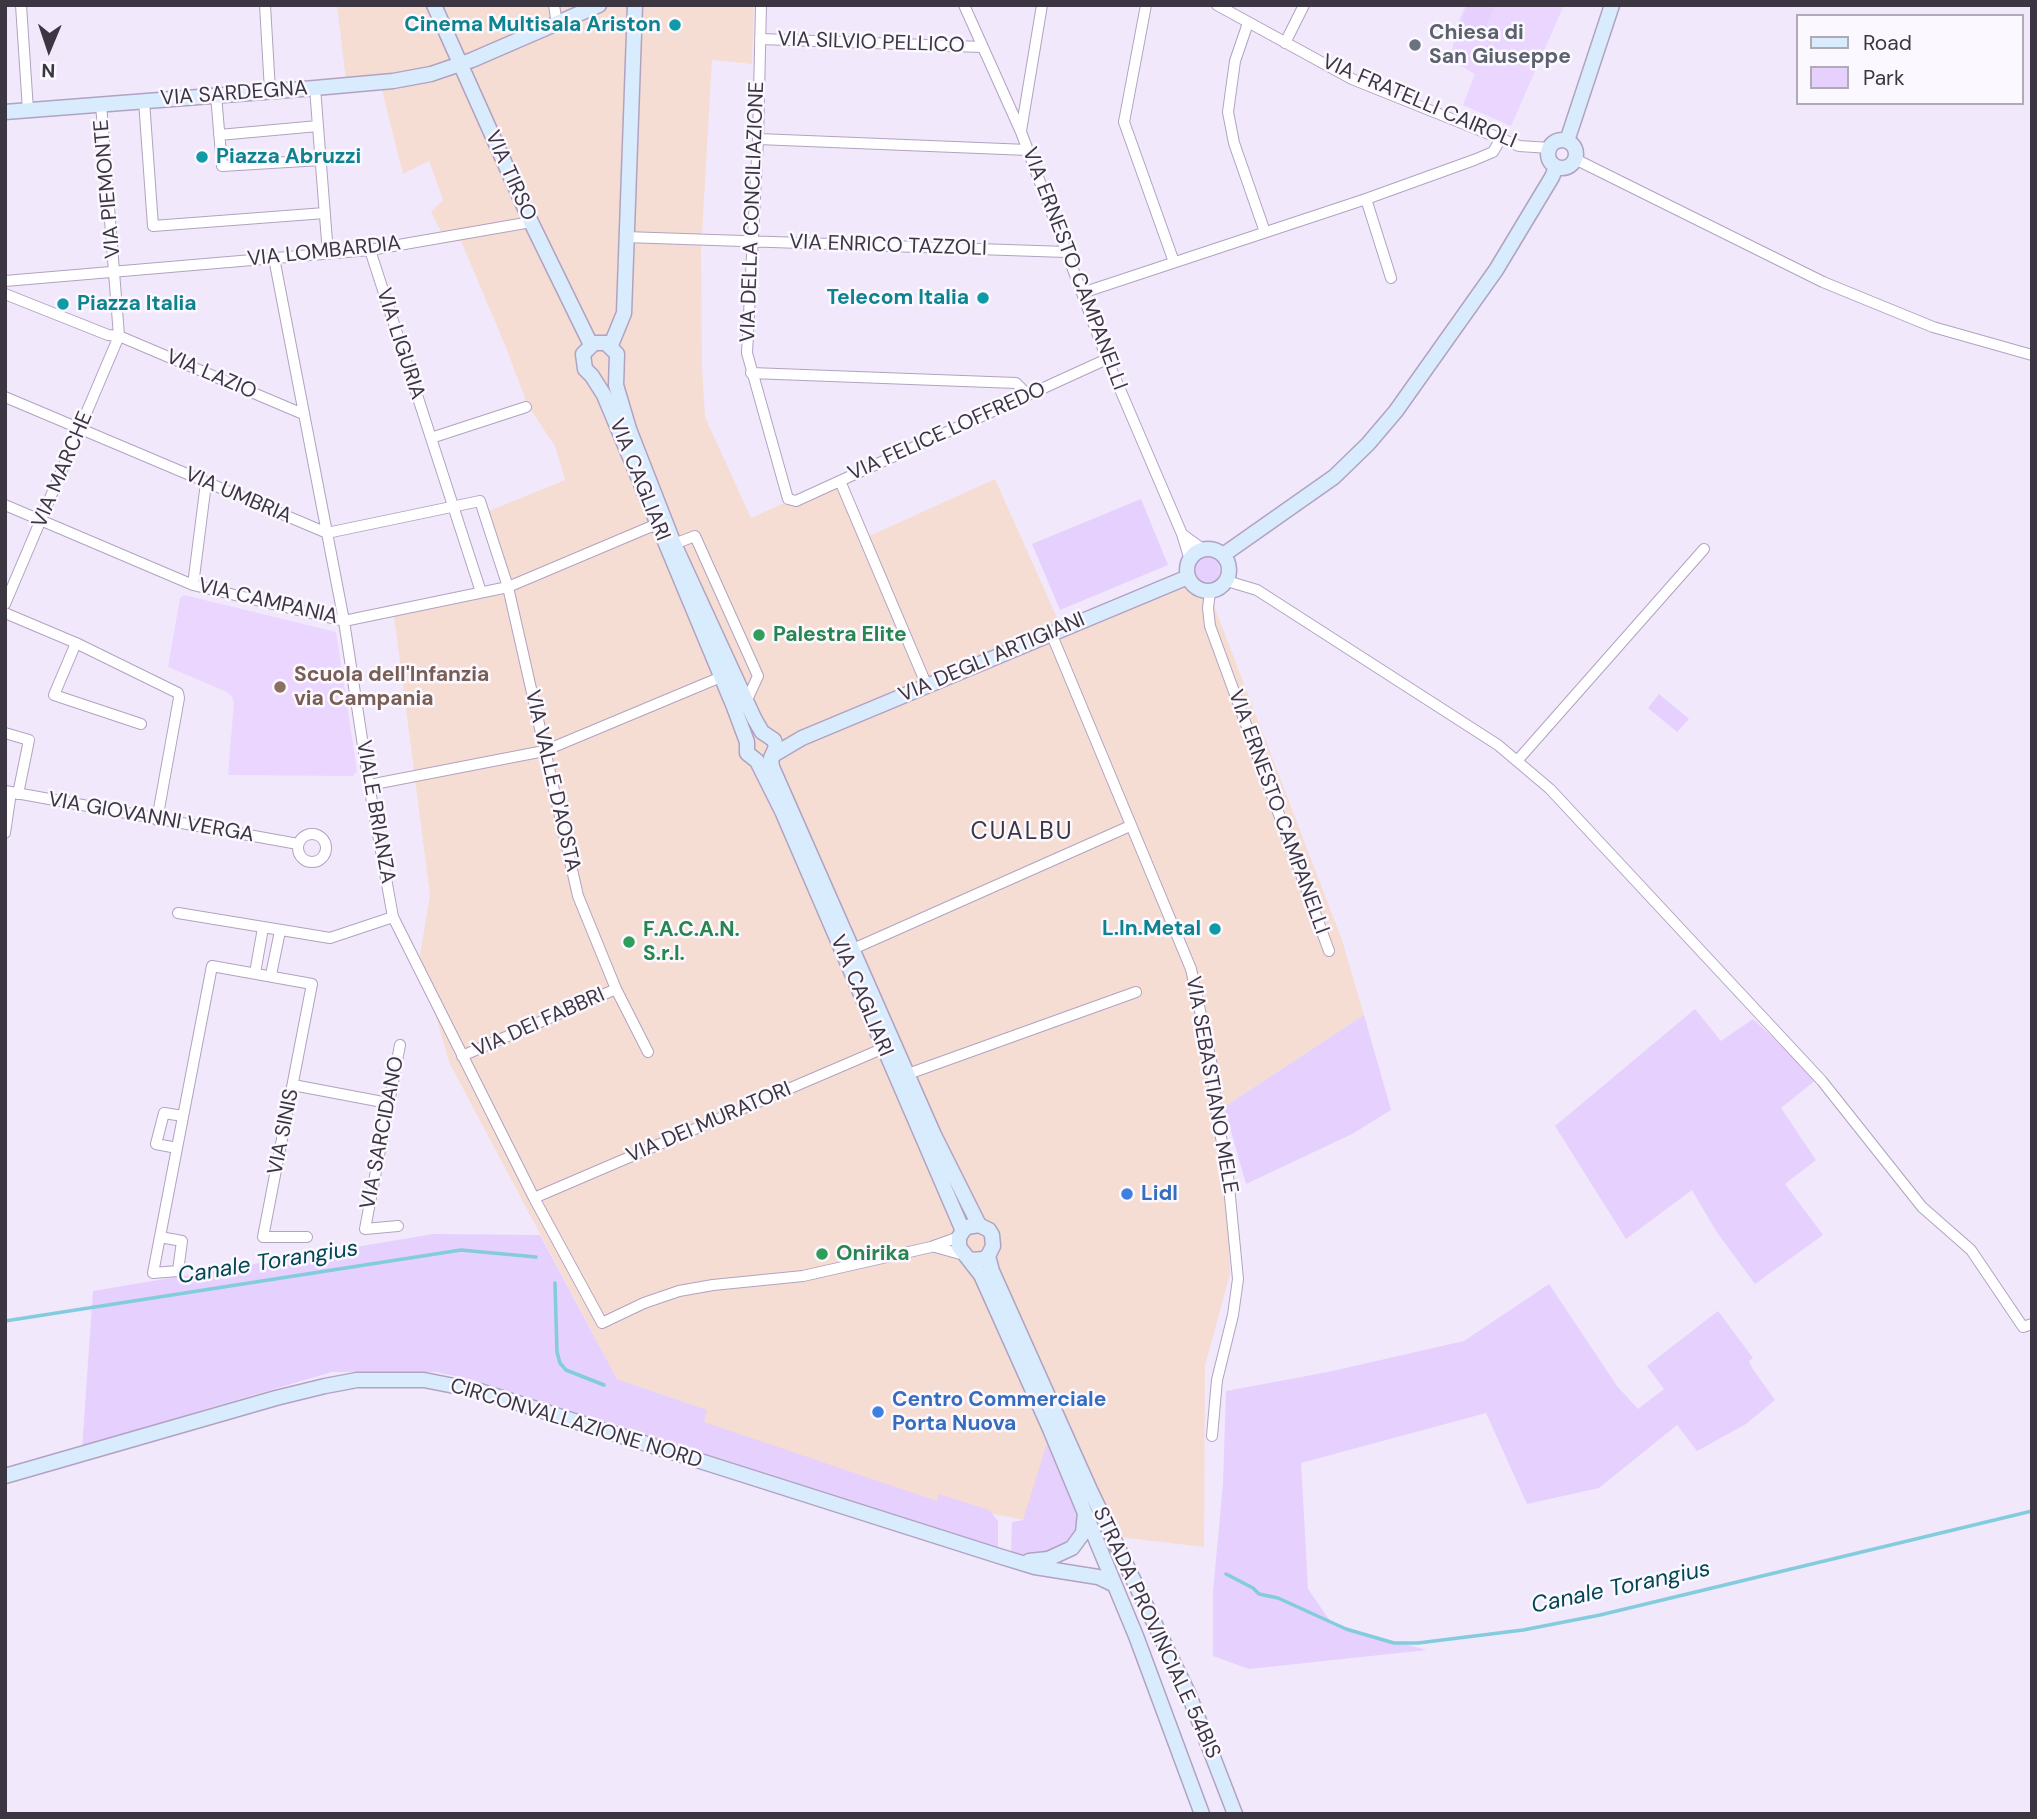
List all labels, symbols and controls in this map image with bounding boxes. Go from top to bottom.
place label: Cinema Multisala Ariston [404,12,661,38]
north arrow [14,14,84,84]
legend [1796,14,2023,105]
marker: Cinema Multisala Ariston [667,17,683,33]
place label: Chiesa di San Giuseppe [1429,20,1571,70]
street label: VIA SILVIO PELLICO [777,27,965,59]
text: Road [1863,29,1912,57]
marker: Chiesa di San Giuseppe [1407,37,1423,53]
street label: VIA FRATELLI CAIROLI [1318,50,1520,154]
text: N [41,58,56,83]
text: Park [1863,64,1904,92]
street label: VIA SARDEGNA [159,76,309,112]
street label: VIA DELLA CONCILIAZIONE [736,81,770,343]
street label: VIA PIEMONTE [89,118,127,260]
street label: VIA TIRSO [479,127,541,225]
place label: Piazza Abruzzi [216,144,361,170]
street label: VIA ERNESTO CAMPANELLI [1016,144,1132,394]
marker: Piazza Abruzzi [194,149,210,165]
street label: VIA ENRICO TAZZOLI [789,230,987,262]
street label: VIA LOMBARDIA [246,231,402,273]
street label: VIA LIGURIA [370,285,430,403]
place label: Telecom Italia [826,285,969,311]
marker: Telecom Italia [975,290,991,306]
place label: Piazza Italia [77,291,197,317]
marker: Piazza Italia [55,296,71,312]
street label: VIA LAZIO [162,345,260,405]
street label: VIA FELICE LOFFREDO [844,377,1050,487]
street label: VIA MARCHE [27,408,99,532]
street label: VIA CAGLIARI [603,415,675,545]
street label: VIA UMBRIA [181,462,295,530]
street label: VIA CAMPANIA [196,574,340,630]
street label: VIA DEGLI ARTIGIANI [895,607,1089,709]
place label: Palestra Elite [773,622,907,648]
marker: Palestra Elite [751,627,767,643]
place label: Scuola dell'Infanzia via Campania [294,662,489,712]
marker: Scuola dell'Infanzia via Campania [272,679,288,695]
street label: VIA ERNESTO CAMPANELLI [1222,687,1334,937]
street label: VIA VALLE D'AOSTA [519,688,585,874]
street label: VIALE BRIANZA [350,738,400,886]
street label: VIA GIOVANNI VERGA [46,787,256,849]
district label: CUALBU [971,819,1073,847]
place label: L.In.Metal [1102,916,1201,942]
place label: F.A.C.A.N. S.r.l. [643,917,740,967]
marker: L.In.Metal [1207,921,1223,937]
street label: VIA CAGLIARI [824,931,898,1061]
marker: F.A.C.A.N. S.r.l. [621,934,637,950]
street label: VIA SEBASTIANO MELE [1179,974,1243,1196]
street label: VIA DEI FABBRI [469,983,609,1063]
street label: VIA SARCIDANO [356,1054,410,1212]
street label: VIA DEI MURATORI [623,1077,795,1169]
street label: VIA SINIS [263,1087,305,1177]
place label: Lidl [1141,1181,1178,1207]
marker: Lidl [1119,1186,1135,1202]
water label: Canale Torangius [176,1235,360,1291]
place label: Onirika [836,1241,910,1267]
marker: Onirika [814,1246,830,1262]
street label: CIRCONVALLAZIONE NORD [447,1374,705,1474]
place label: Centro Commerciale Porta Nuova [892,1387,1106,1437]
marker: Centro Commerciale Porta Nuova [870,1404,886,1420]
street label: STRADA PROVINCIALE 54BIS [1087,1503,1225,1763]
water label: Canale Torangius [1529,1556,1713,1620]

